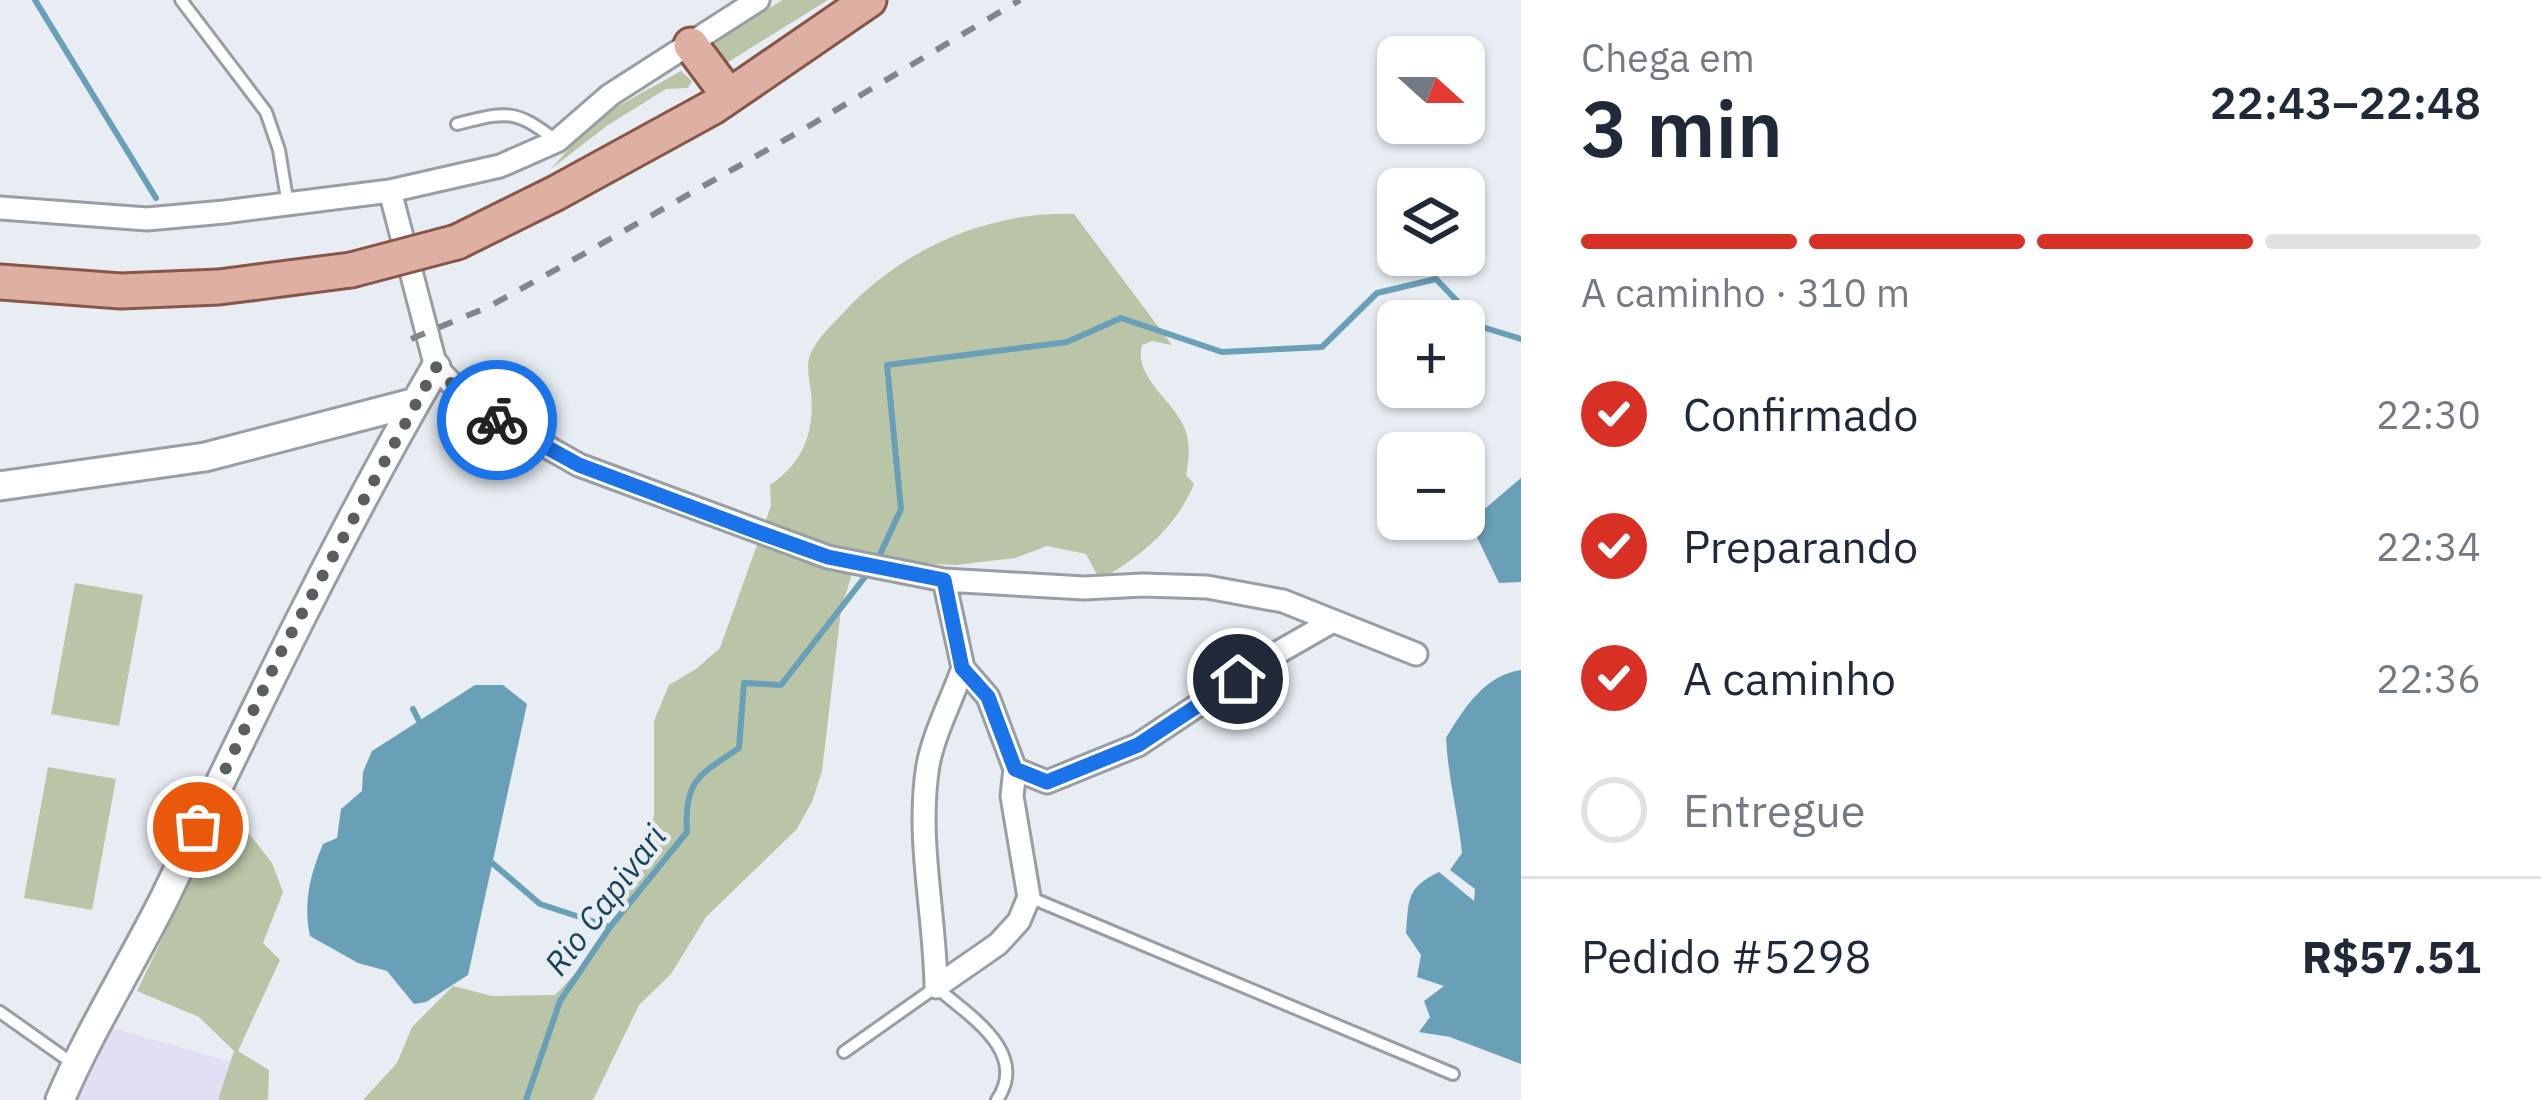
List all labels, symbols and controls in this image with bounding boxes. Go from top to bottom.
text: Chega em [1581,32,1755,83]
north arrow [1377,36,1485,144]
map controls [1377,36,1485,540]
text: 22:43–22:48 [2210,73,2481,131]
text: 3 min [1581,77,1783,178]
button: layers [1377,168,1485,276]
text: A caminho · 310 m [1581,267,1910,318]
button: + [1377,300,1485,408]
courier [437,360,557,480]
icon: check [1581,381,1647,447]
text: Confirmado [1683,385,1918,443]
icon: bike [464,387,530,453]
text: 22:30 [2376,389,2481,440]
button: − [1377,432,1485,540]
icon: check [1581,513,1647,579]
text: Preparando [1683,517,1918,575]
text: 22:34 [2376,521,2481,572]
pin [1187,628,1289,730]
icon: check [1581,645,1647,711]
icon: home [1205,646,1271,712]
text: A caminho [1683,649,1896,707]
text: 22:36 [2376,653,2481,704]
pin [147,776,249,878]
text: Entregue [1683,781,1865,839]
icon: bag [165,794,231,860]
water label: Rio Capivari [534,816,675,983]
text: Pedido #5298 [1581,927,1871,985]
text: R$57.51 [2302,927,2481,985]

